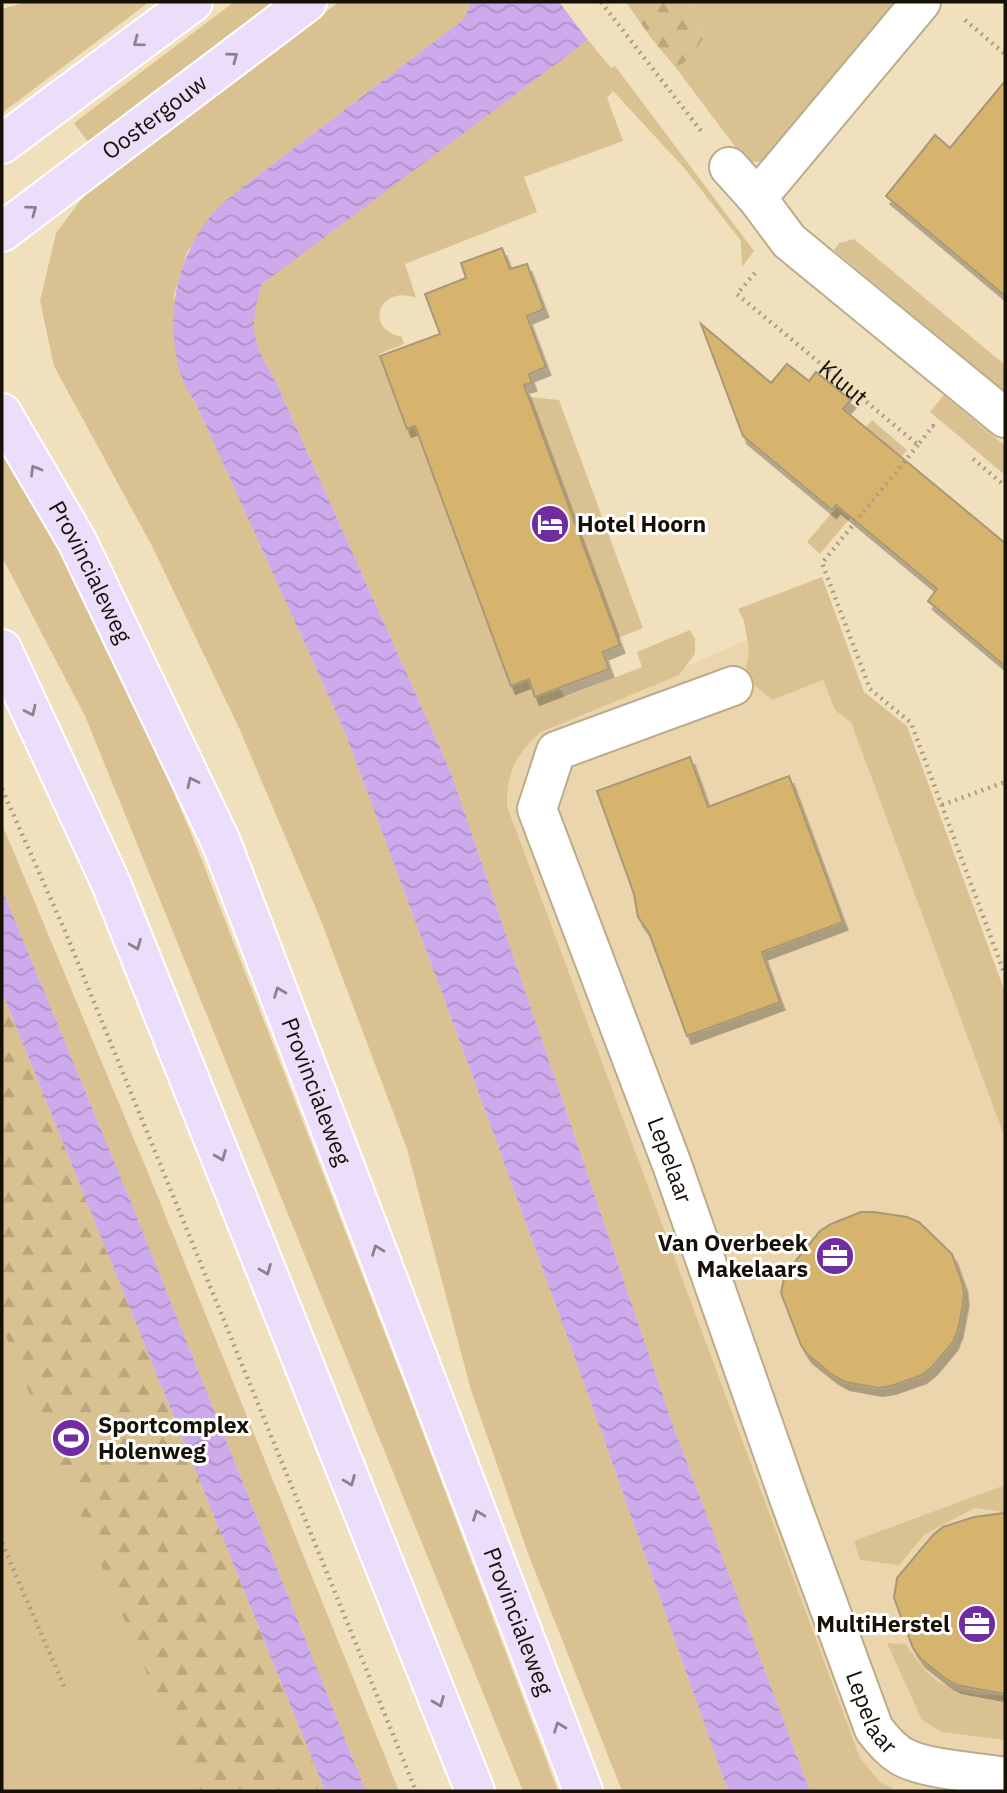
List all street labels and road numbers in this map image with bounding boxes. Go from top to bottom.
street label: Oostergouw [95,67,213,166]
street label: Kluut [813,353,875,411]
street label: Provincialeweg [43,495,140,648]
street label: Provincialeweg [275,1013,359,1169]
street label: Lepelaar [641,1113,700,1207]
street label: Provincialeweg [477,1543,561,1699]
street label: Lepelaar [840,1666,904,1760]

